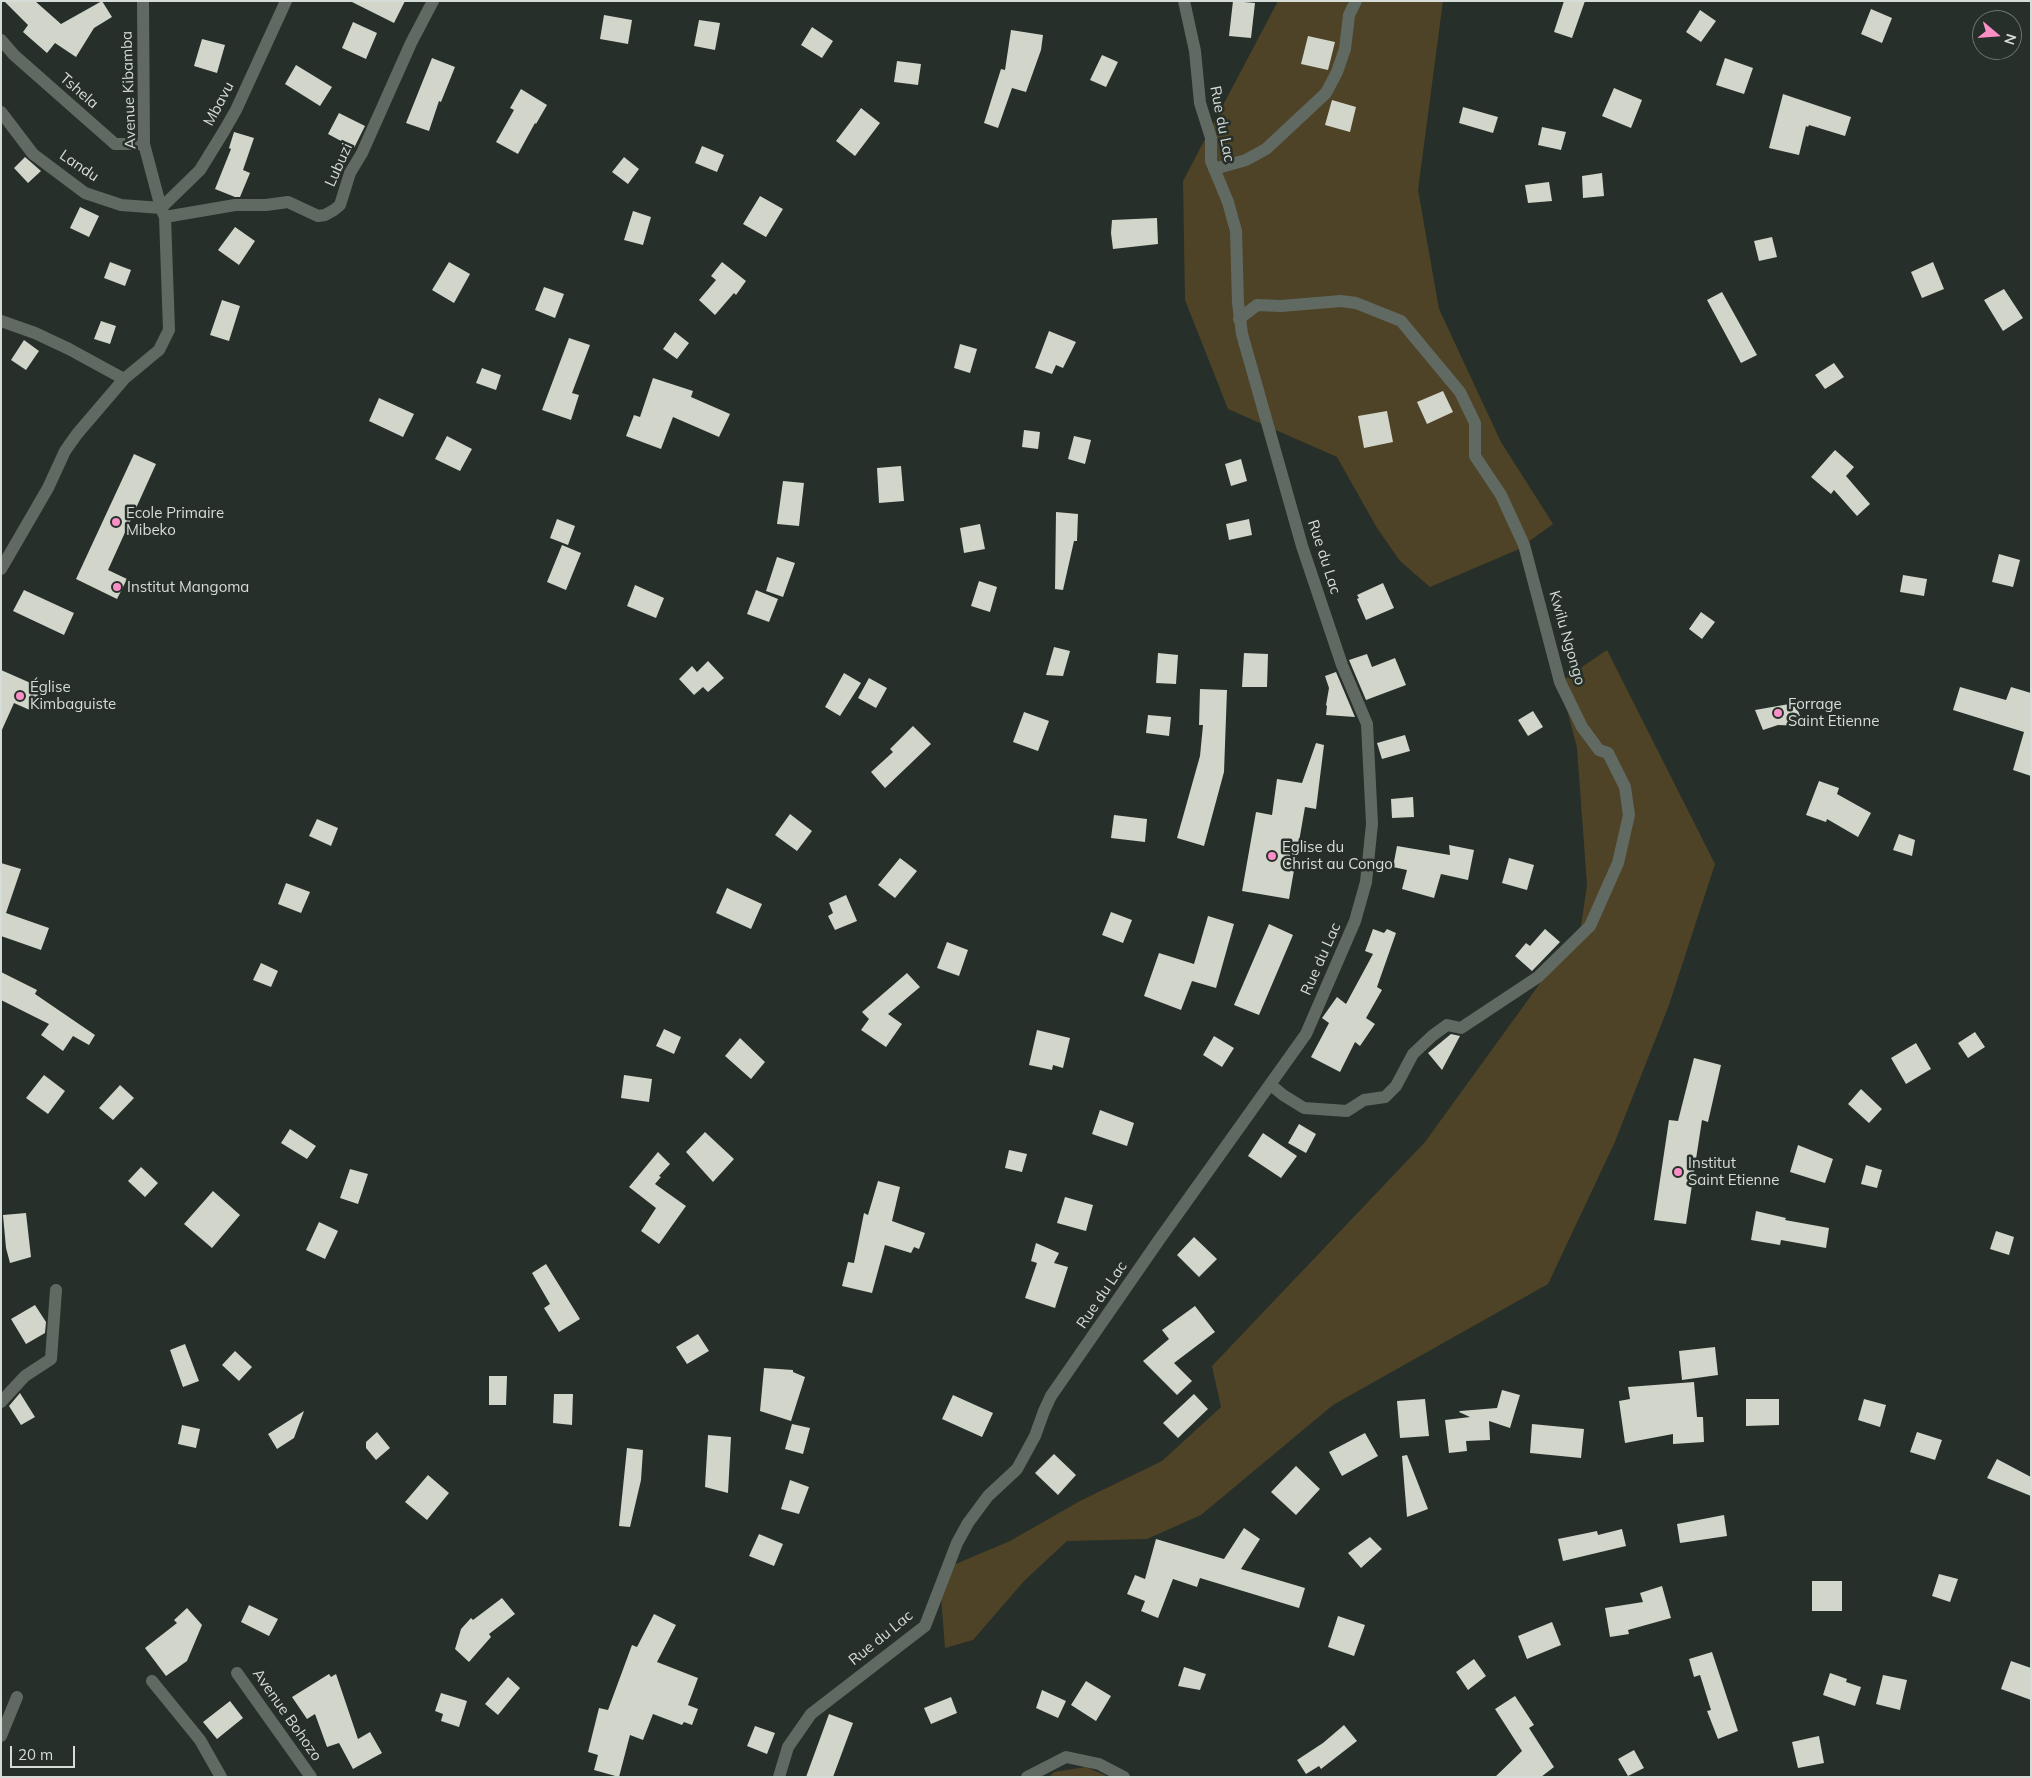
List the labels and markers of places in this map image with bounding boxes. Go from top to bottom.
place label: Ecole Primaire Mibeko [126,504,224,539]
marker: Ecole Primaire Mibeko [110,516,122,528]
place label: Institut Mangoma [127,578,249,596]
marker: Institut Mangoma [111,581,123,593]
place label: Église Kimbaguiste [30,678,116,713]
marker: Église Kimbaguiste [14,690,26,702]
place label: Forrage Saint Etienne [1788,695,1879,730]
marker: Forrage Saint Etienne [1772,707,1784,719]
place label: Eglise du Christ au Congo [1282,838,1393,873]
marker: Eglise du Christ au Congo [1266,850,1278,862]
place label: Institut Saint Etienne [1688,1154,1779,1189]
marker: Institut Saint Etienne [1672,1166,1684,1178]

